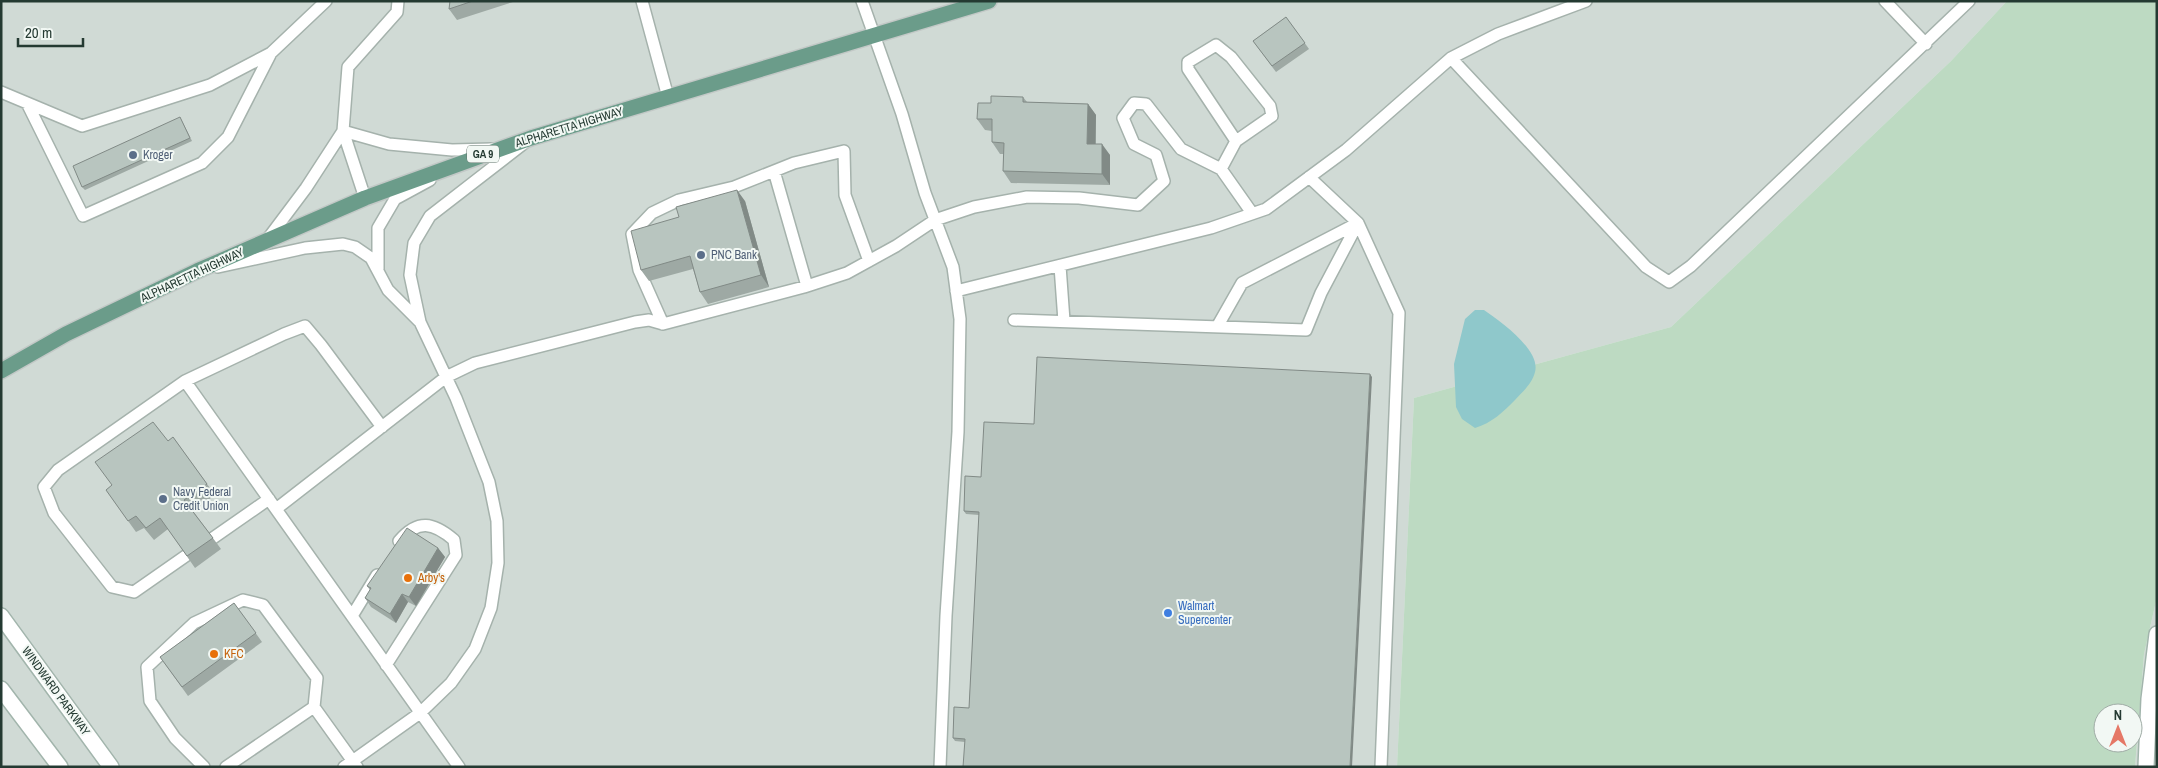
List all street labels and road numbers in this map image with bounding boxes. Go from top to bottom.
street label: ALPHARETTA HIGHWAY [512,103,625,151]
road number: GA 9 [467,146,499,162]
street label: ALPHARETTA HIGHWAY [137,244,247,306]
street label: WINDWARD PARKWAY [18,643,94,739]

